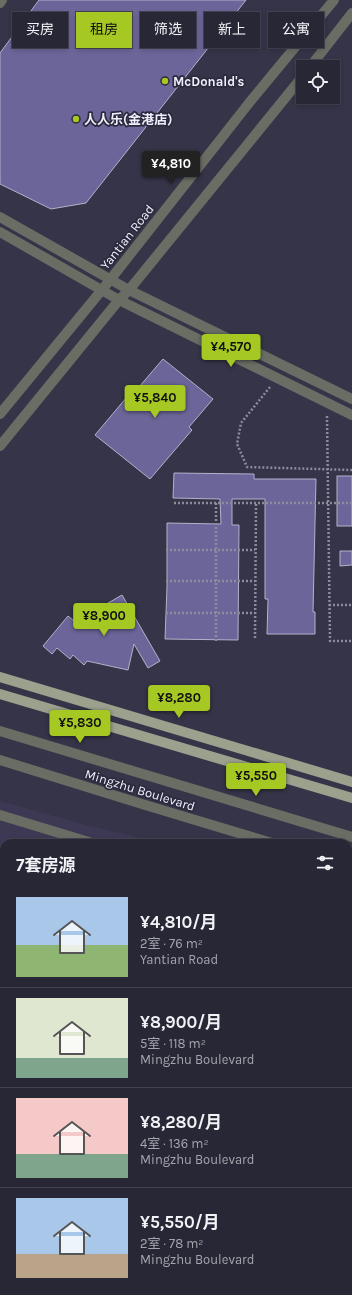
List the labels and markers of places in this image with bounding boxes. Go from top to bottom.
place label: McDonald's [173,74,245,89]
marker: McDonald's [160,76,170,86]
place label: 人人乐(金港店) [84,112,172,127]
marker: 人人乐(金港店) [71,114,81,124]
pin: ¥4,810 [138,151,204,185]
pin: ¥4,570 [198,334,264,368]
pin: ¥5,840 [122,385,188,419]
pin: ¥8,900 [71,603,137,637]
pin: ¥8,280 [146,685,212,719]
pin: ¥5,830 [47,710,113,744]
pin: ¥5,550 [223,763,289,797]

